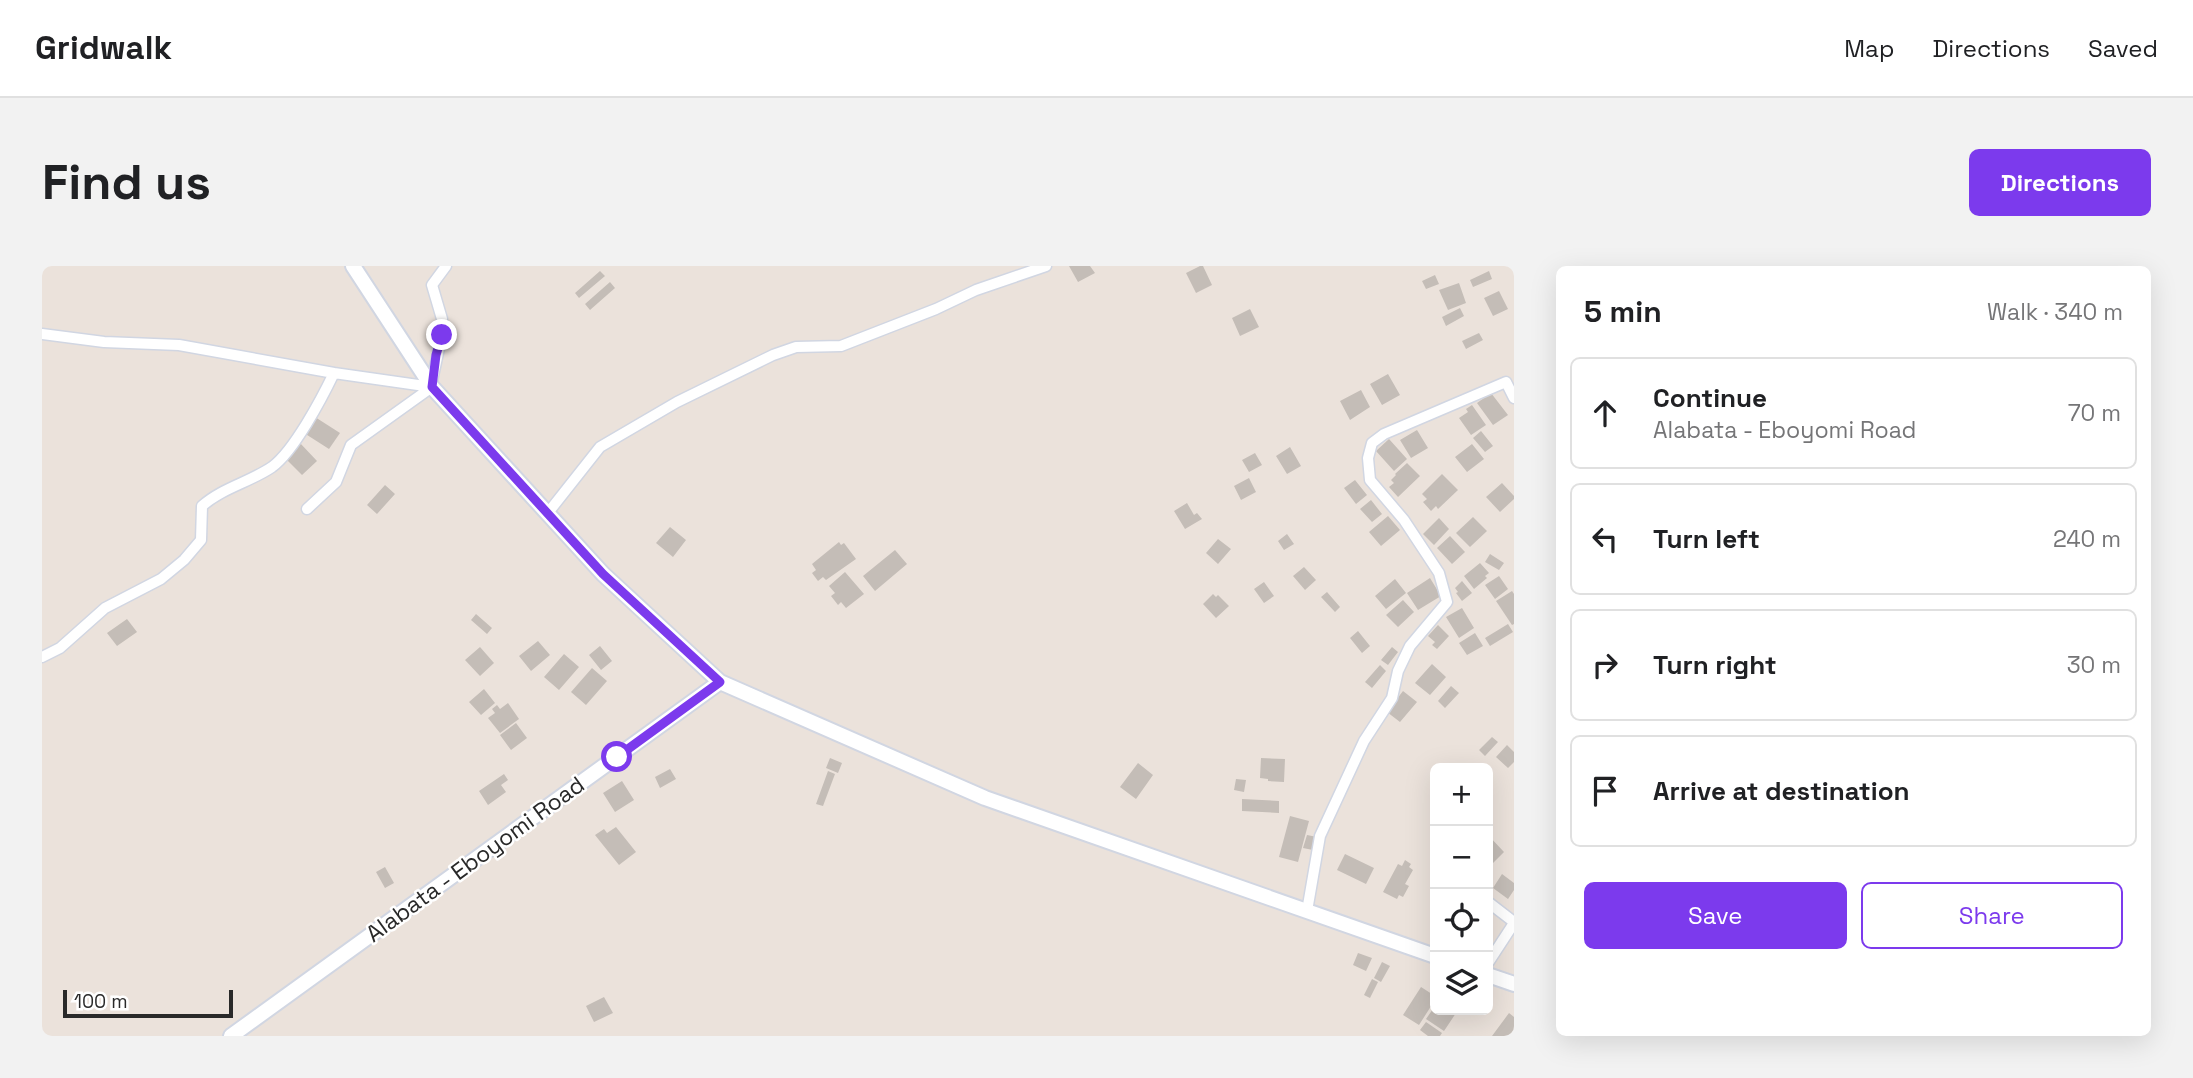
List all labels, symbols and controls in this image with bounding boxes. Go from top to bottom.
text: Gridwalk [35,27,172,69]
text: Map [1844,33,1894,64]
text: Directions [1932,33,2050,64]
text: Saved [2088,33,2158,64]
button: Directions [1969,149,2151,216]
text: Find us [42,151,211,213]
text: 5 min [1584,292,1662,331]
text: Walk · 340 m [1987,297,2123,327]
route end [426,319,457,350]
text: Continue [1653,381,1767,415]
icon: ahead [1586,394,1624,432]
text: 70 m [2068,398,2121,428]
text: Alabata - Eboyomi Road [1653,415,1916,445]
icon: left [1586,520,1624,558]
text: Turn left [1653,522,1760,556]
text: 240 m [2053,524,2121,554]
icon: right [1586,646,1624,684]
text: Turn right [1653,648,1777,682]
text: 30 m [2067,650,2121,680]
route start [601,741,632,772]
map controls [1430,763,1493,1015]
button: + [1430,763,1493,826]
street label: Alabata - Eboyomi Road [360,769,590,949]
icon: arrive [1586,772,1624,810]
text: Arrive at destination [1653,774,1910,808]
button: − [1430,826,1493,889]
button: Save [1584,882,1847,949]
button: Share [1861,882,2123,949]
button: locate [1430,889,1493,952]
button: layers [1430,952,1493,1015]
scale bar [63,987,233,1019]
text: 100 m [74,989,128,1014]

